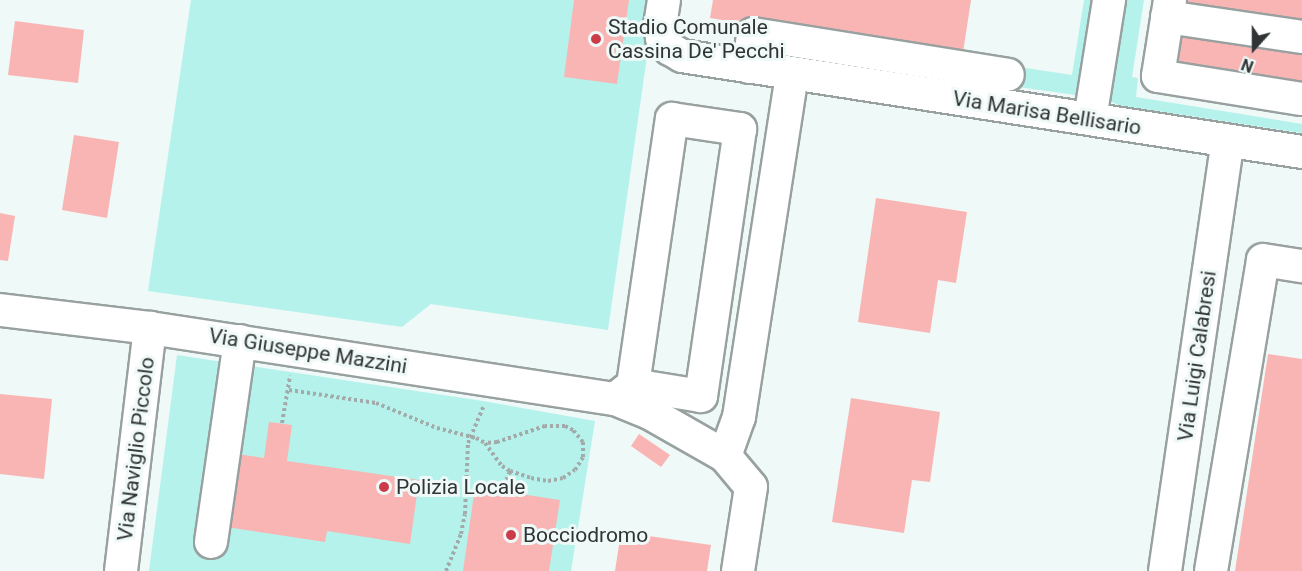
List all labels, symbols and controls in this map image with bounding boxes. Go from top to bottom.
place label: Stadio Comunale Cassina De' Pecchi [608,14,785,64]
north arrow [1224,18,1284,78]
marker: Stadio Comunale Cassina De' Pecchi [589,32,603,46]
text: N [1239,54,1256,76]
street label: Via Marisa Bellisario [951,86,1143,140]
street label: Via Luigi Calabresi [1173,269,1221,443]
street label: Via Giuseppe Mazzini [207,323,409,379]
street label: Via Naviglio Piccolo [112,356,160,542]
place label: Polizia Locale [396,474,525,500]
marker: Polizia Locale [377,480,391,494]
place label: Bocciodromo [523,522,648,548]
marker: Bocciodromo [504,528,518,542]

